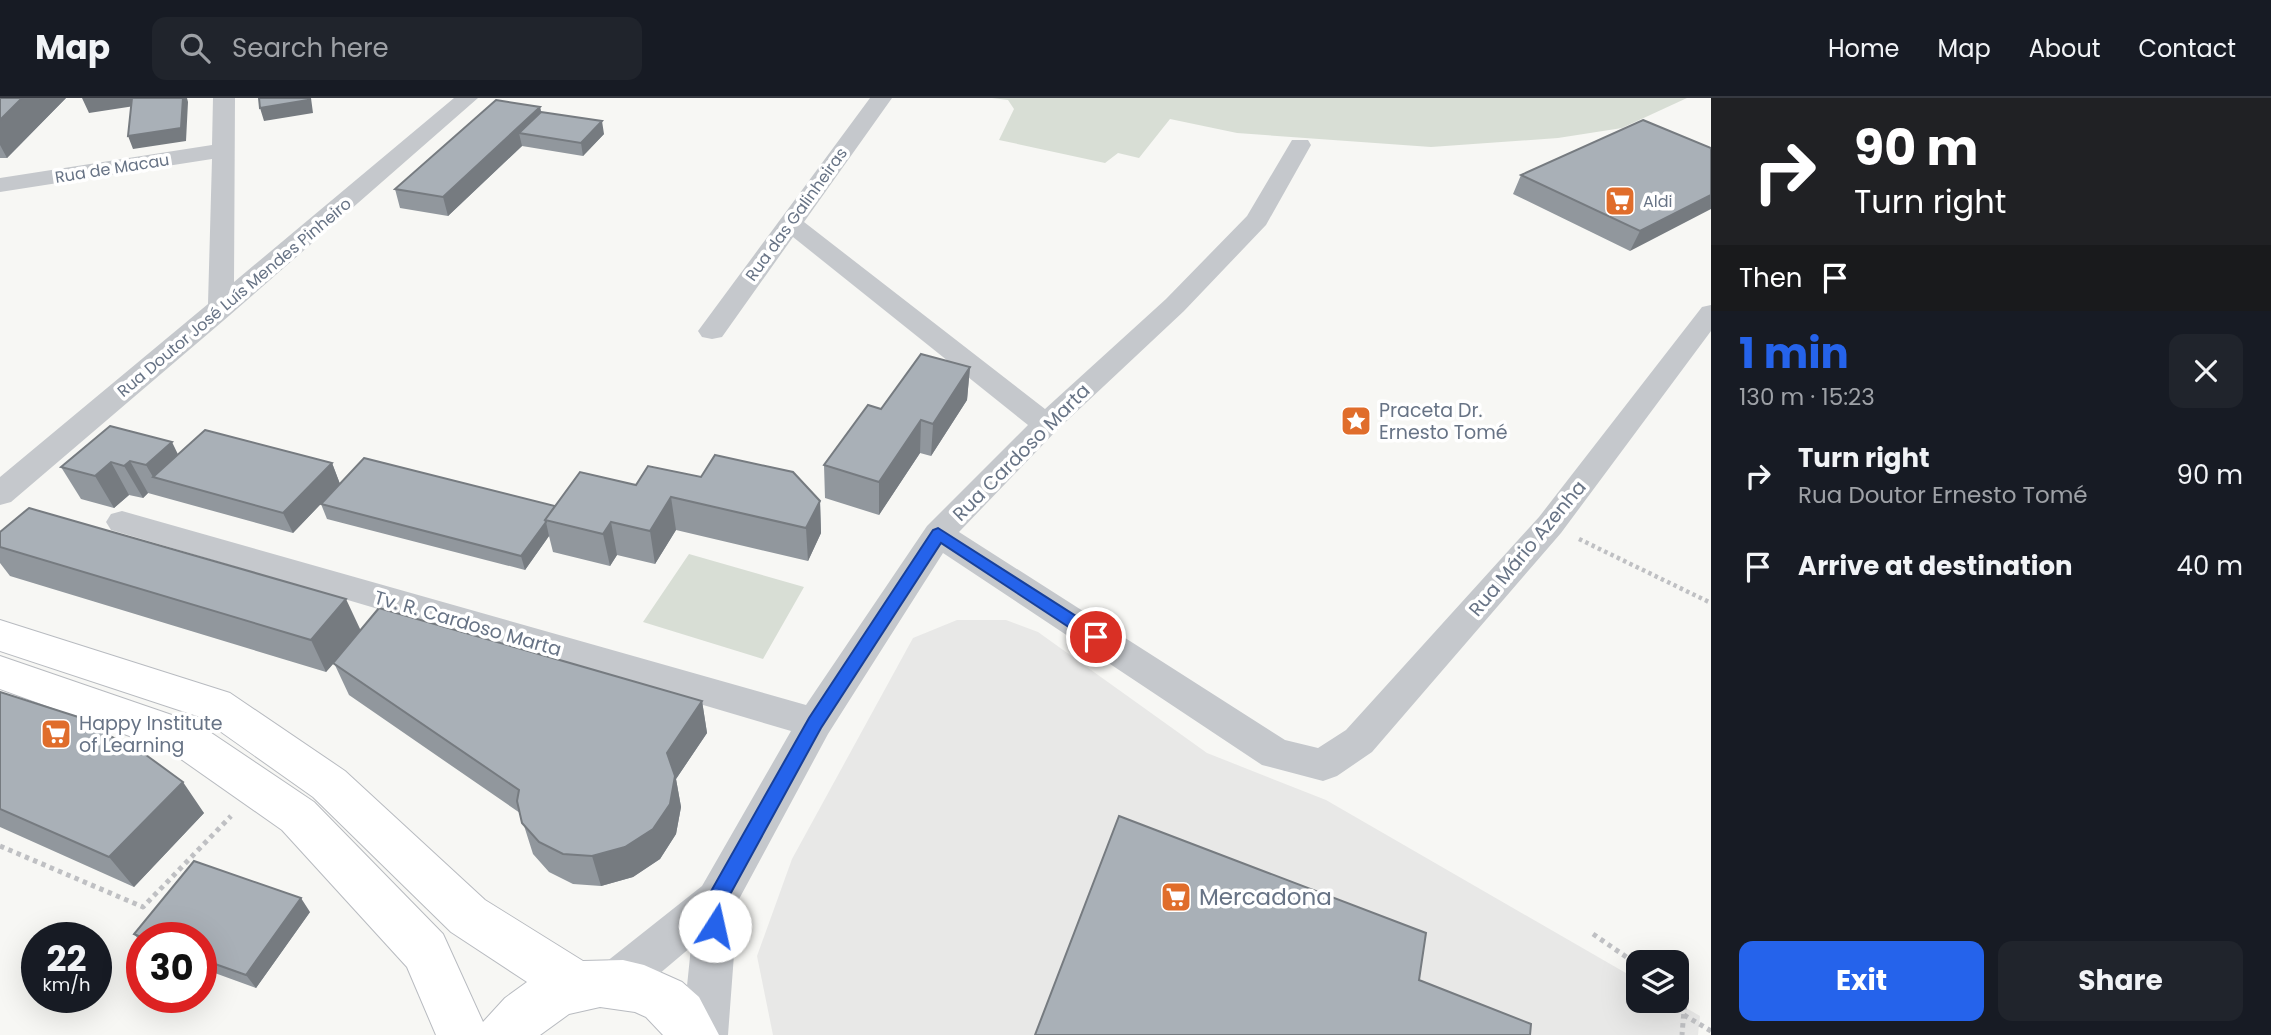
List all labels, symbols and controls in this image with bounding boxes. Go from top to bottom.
search box [152,17,642,80]
text: Map [35,24,110,71]
icon: search [176,29,214,67]
text: Search here [232,30,389,66]
text: Home [1828,32,1900,65]
text: Map [1938,32,1991,65]
text: About [2029,32,2100,65]
text: Contact [2138,32,2236,65]
text: 90 m [1854,114,1978,182]
icon: right [1739,126,1830,217]
street label: Rua das Galinheiras [740,143,853,286]
street label: Rua de Macau [53,148,171,189]
text: Turn right [1854,179,2006,224]
supermarket icon: Aldi [1603,184,1637,218]
place label: Aldi [1643,190,1672,213]
street label: Rua Doutor José Luís Mendes Pinheiro [112,192,356,402]
icon: arrive [1816,259,1854,297]
text: Then [1739,260,1802,296]
text: 1 min [1739,324,1849,383]
button: close [2169,334,2243,408]
street label: Rua Cardoso Marta [947,378,1096,527]
text: 130 m · 15:23 [1739,381,1875,413]
place label: Praceta Dr. Ernesto Tomé [1379,397,1508,446]
place icon: Praceta Dr. Ernesto Tomé [1339,404,1373,438]
text: Turn right [1798,440,1930,476]
icon: right [1739,457,1777,495]
text: 90 m [2177,457,2243,493]
street label: Rua Mário Azenha [1462,474,1592,622]
text: Rua Doutor Ernesto Tomé [1798,479,2088,511]
icon: arrive [1739,548,1777,586]
text: Arrive at destination [1798,548,2073,584]
text: 40 m [2177,548,2243,584]
street label: Tv. R. Cardoso Marta [371,584,565,663]
pin [1066,607,1126,667]
icon: arrive [1077,618,1115,656]
place label: Happy Institute of Learning [79,710,223,759]
supermarket icon: Happy Institute of Learning [39,717,73,751]
supermarket icon: Mercadona [1159,880,1193,914]
place label: Mercadona [1199,881,1332,913]
position arrow [678,889,752,963]
speed limit sign: 30 [126,922,217,1013]
text: 22 [47,934,86,983]
button: Exit [1739,941,1984,1021]
button: Share [1998,941,2243,1021]
map controls [1626,950,1689,1013]
button: layers [1626,950,1689,1013]
text: km/h [43,972,90,997]

